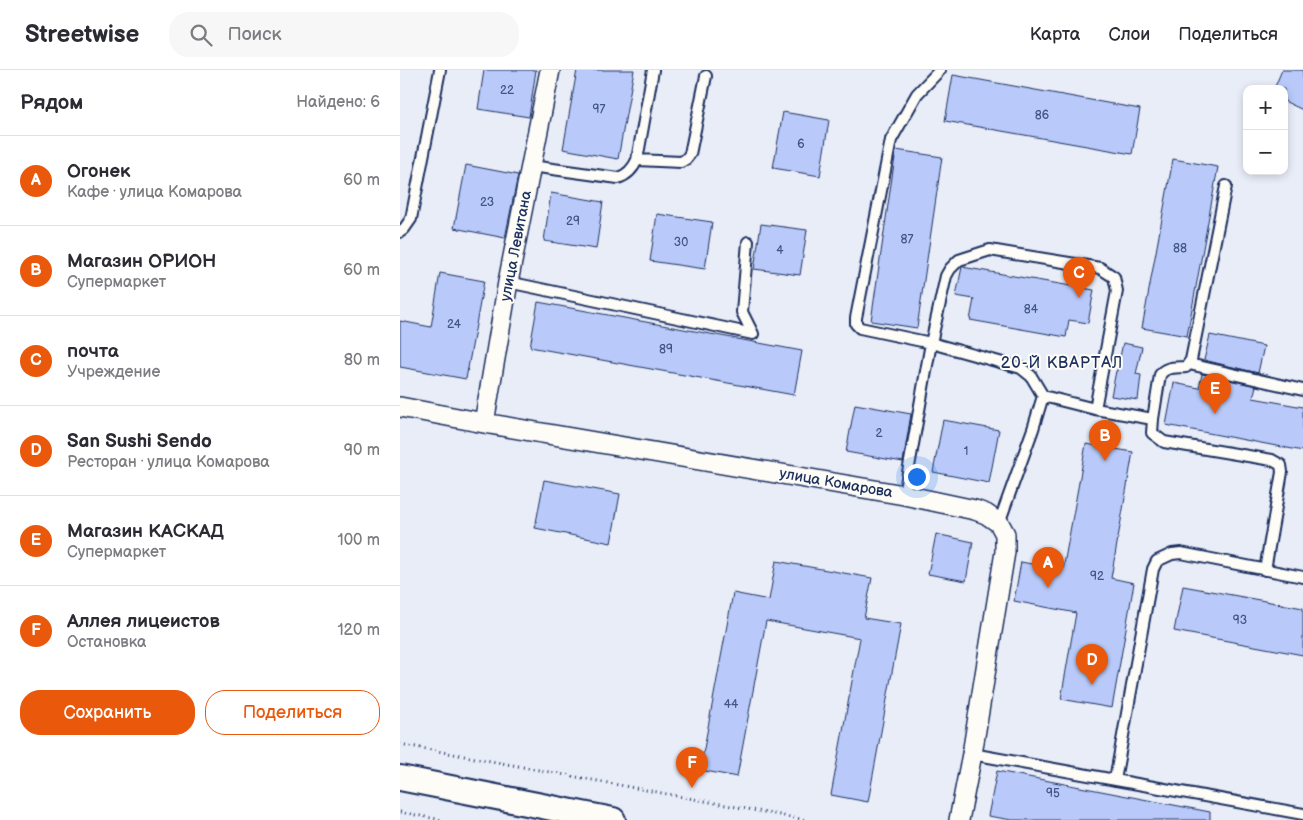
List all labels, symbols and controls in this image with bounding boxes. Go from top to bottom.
search box [169,12,519,57]
text: Streetwise [25,20,139,49]
icon: search [187,21,215,49]
text: Поиск [227,23,282,46]
text: Карта [1030,24,1080,45]
text: Слои [1108,24,1150,45]
text: Поделиться [1178,24,1278,45]
house number: 22 [500,83,514,98]
map controls [1243,85,1288,175]
button: + [1243,85,1288,130]
text: Рядом [20,90,83,115]
text: Найдено: 6 [296,93,380,112]
house number: 97 [593,102,606,117]
house number: 86 [1035,108,1049,123]
button: − [1243,130,1288,175]
house number: 6 [797,137,805,152]
text: Огонек [67,160,130,183]
text: A [31,171,41,190]
text: 60 m [343,171,380,190]
text: Кафе · улица Комарова [67,183,242,202]
street label: улица Левитана [496,189,536,303]
house number: 23 [480,195,494,210]
house number: 29 [566,214,580,229]
house number: 87 [901,232,914,247]
house number: 30 [674,235,688,250]
house number: 88 [1173,241,1187,256]
house number: 4 [776,243,784,258]
text: Магазин ОРИОН [67,250,216,273]
pin: C [1063,257,1095,298]
text: B [30,261,42,280]
text: 60 m [343,261,380,280]
text: Супермаркет [67,273,166,292]
house number: 84 [1024,302,1039,317]
house number: 24 [447,317,462,332]
text: почта [67,340,119,363]
house number: 89 [659,342,673,357]
text: C [30,351,42,370]
text: 80 m [344,351,380,370]
district label: 20-Й КВАРТАЛ [1001,354,1123,373]
text: Учреждение [67,363,160,382]
pin: E [1199,373,1231,414]
pin: B [1089,420,1121,461]
house number: 2 [875,426,883,441]
text: San Sushi Sendo [67,430,212,453]
text: D [30,441,42,460]
text: 90 m [344,441,380,460]
house number: 1 [964,444,968,459]
text: Ресторан · улица Комарова [67,453,270,472]
street label: улица Комарова [778,464,894,502]
your location [904,464,930,490]
text: Магазин КАСКАД [67,520,224,543]
text: E [31,531,41,550]
text: 100 m [337,531,380,550]
text: Супермаркет [67,543,166,562]
pin: A [1032,547,1064,588]
house number: 92 [1090,569,1104,584]
text: Аллея лицеистов [67,610,220,633]
house number: 93 [1233,613,1247,628]
text: F [31,621,41,640]
text: 120 m [337,621,380,640]
text: Остановка [67,633,146,652]
pin: D [1076,644,1108,685]
button: Сохранить [20,690,195,735]
button: Поделиться [205,690,380,735]
house number: 44 [724,697,739,712]
pin: F [676,747,708,788]
house number: 95 [1046,786,1060,801]

